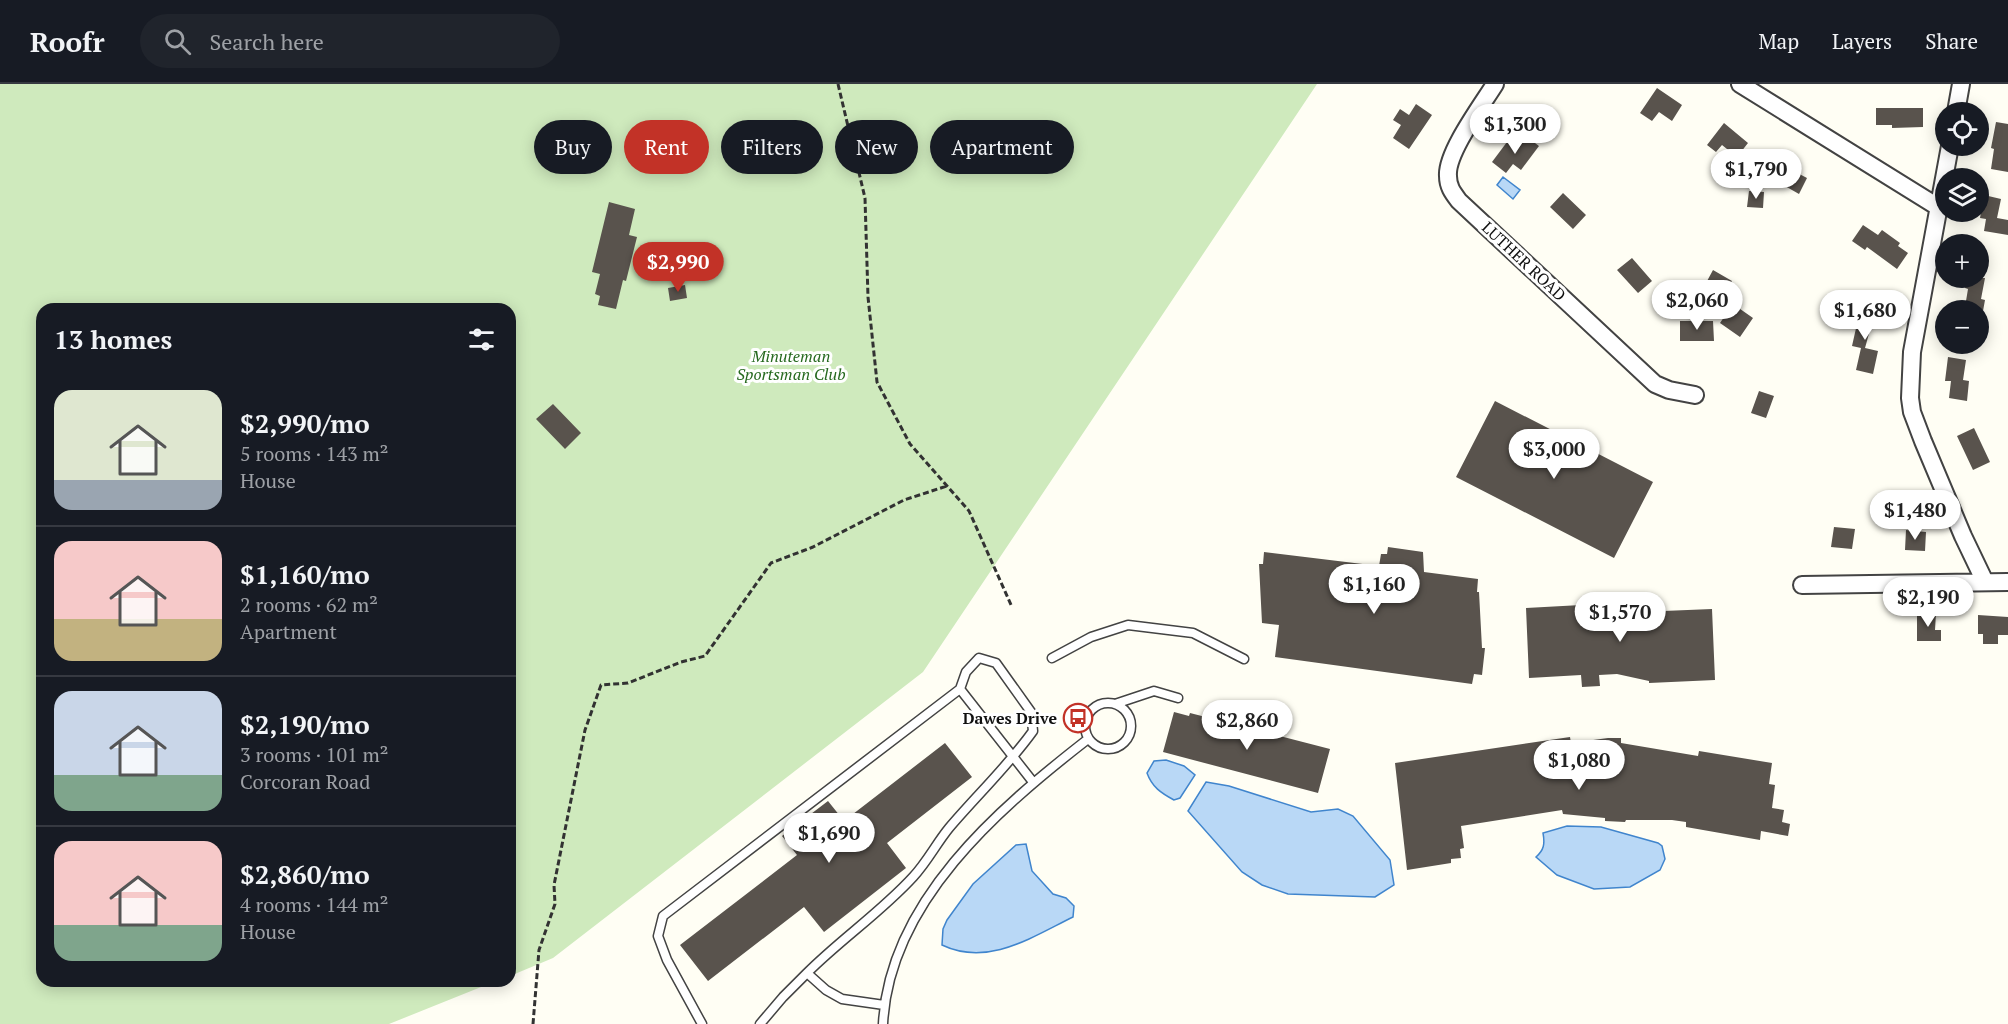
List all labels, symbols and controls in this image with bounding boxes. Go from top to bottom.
search box [140,14,560,68]
text: Roofr [30,23,104,60]
icon: search [161,25,194,58]
text: Search here [209,27,324,56]
text: Map [1758,27,1799,55]
text: Layers [1832,27,1892,55]
text: Share [1925,27,1978,55]
map controls [1935,102,1989,354]
button: locate [1935,102,1989,156]
pin: $1,300 [1466,104,1564,155]
text: $1,300 [1484,110,1546,137]
chip: Buy [534,120,612,174]
chip: Rent [624,120,709,174]
chip: Filters [721,120,823,174]
chip: New [835,120,918,174]
chip: Apartment [930,120,1074,174]
pin: $1,790 [1707,149,1805,200]
text: $1,790 [1725,155,1787,182]
button: layers [1935,168,1989,222]
street label: LUTHER ROAD [1477,216,1571,306]
button: + [1935,234,1989,288]
pin: $2,990 [629,242,727,293]
text: $2,990 [647,248,709,275]
pin: $2,060 [1648,280,1746,331]
text: $2,060 [1666,286,1728,313]
pin: $1,680 [1816,290,1914,341]
text: $1,680 [1834,296,1896,323]
button: − [1935,300,1989,354]
text: 13 homes [54,322,172,356]
icon: filters [465,323,498,356]
park label: Minuteman Sportsman Club [736,345,846,385]
text: $2,990/mo [240,406,370,440]
icon: home [102,414,174,486]
pin: $3,000 [1505,429,1603,480]
text: $3,000 [1523,435,1585,462]
text: 5 rooms · 143 m² [240,440,388,467]
text: House [240,467,296,494]
pin: $1,480 [1866,490,1964,541]
text: $1,480 [1884,496,1946,523]
text: $1,160/mo [240,557,370,591]
pin: $1,160 [1325,564,1423,615]
icon: home [102,565,174,637]
text: $1,160 [1343,570,1405,597]
pin: $2,190 [1879,577,1977,628]
text: $2,190 [1897,583,1959,610]
text: 2 rooms · 62 m² [240,591,378,618]
pin: $1,570 [1571,592,1669,643]
text: $1,570 [1589,598,1651,625]
text: Apartment [240,618,337,645]
pin: $2,860 [1198,700,1296,751]
bus stop icon: Dawes Drive [1062,702,1094,734]
text: $2,860 [1216,706,1278,733]
text: $2,190/mo [240,707,370,741]
place label: Dawes Drive [963,707,1057,729]
icon: home [102,715,174,787]
pin: $1,080 [1530,740,1628,791]
text: 3 rooms · 101 m² [240,741,388,768]
text: $1,080 [1548,746,1610,773]
text: Corcoran Road [240,768,370,795]
pin: $1,690 [780,813,878,864]
text: $1,690 [798,819,860,846]
text: $2,860/mo [240,857,370,891]
icon: home [102,865,174,937]
text: 4 rooms · 144 m² [240,891,388,918]
text: House [240,918,296,945]

